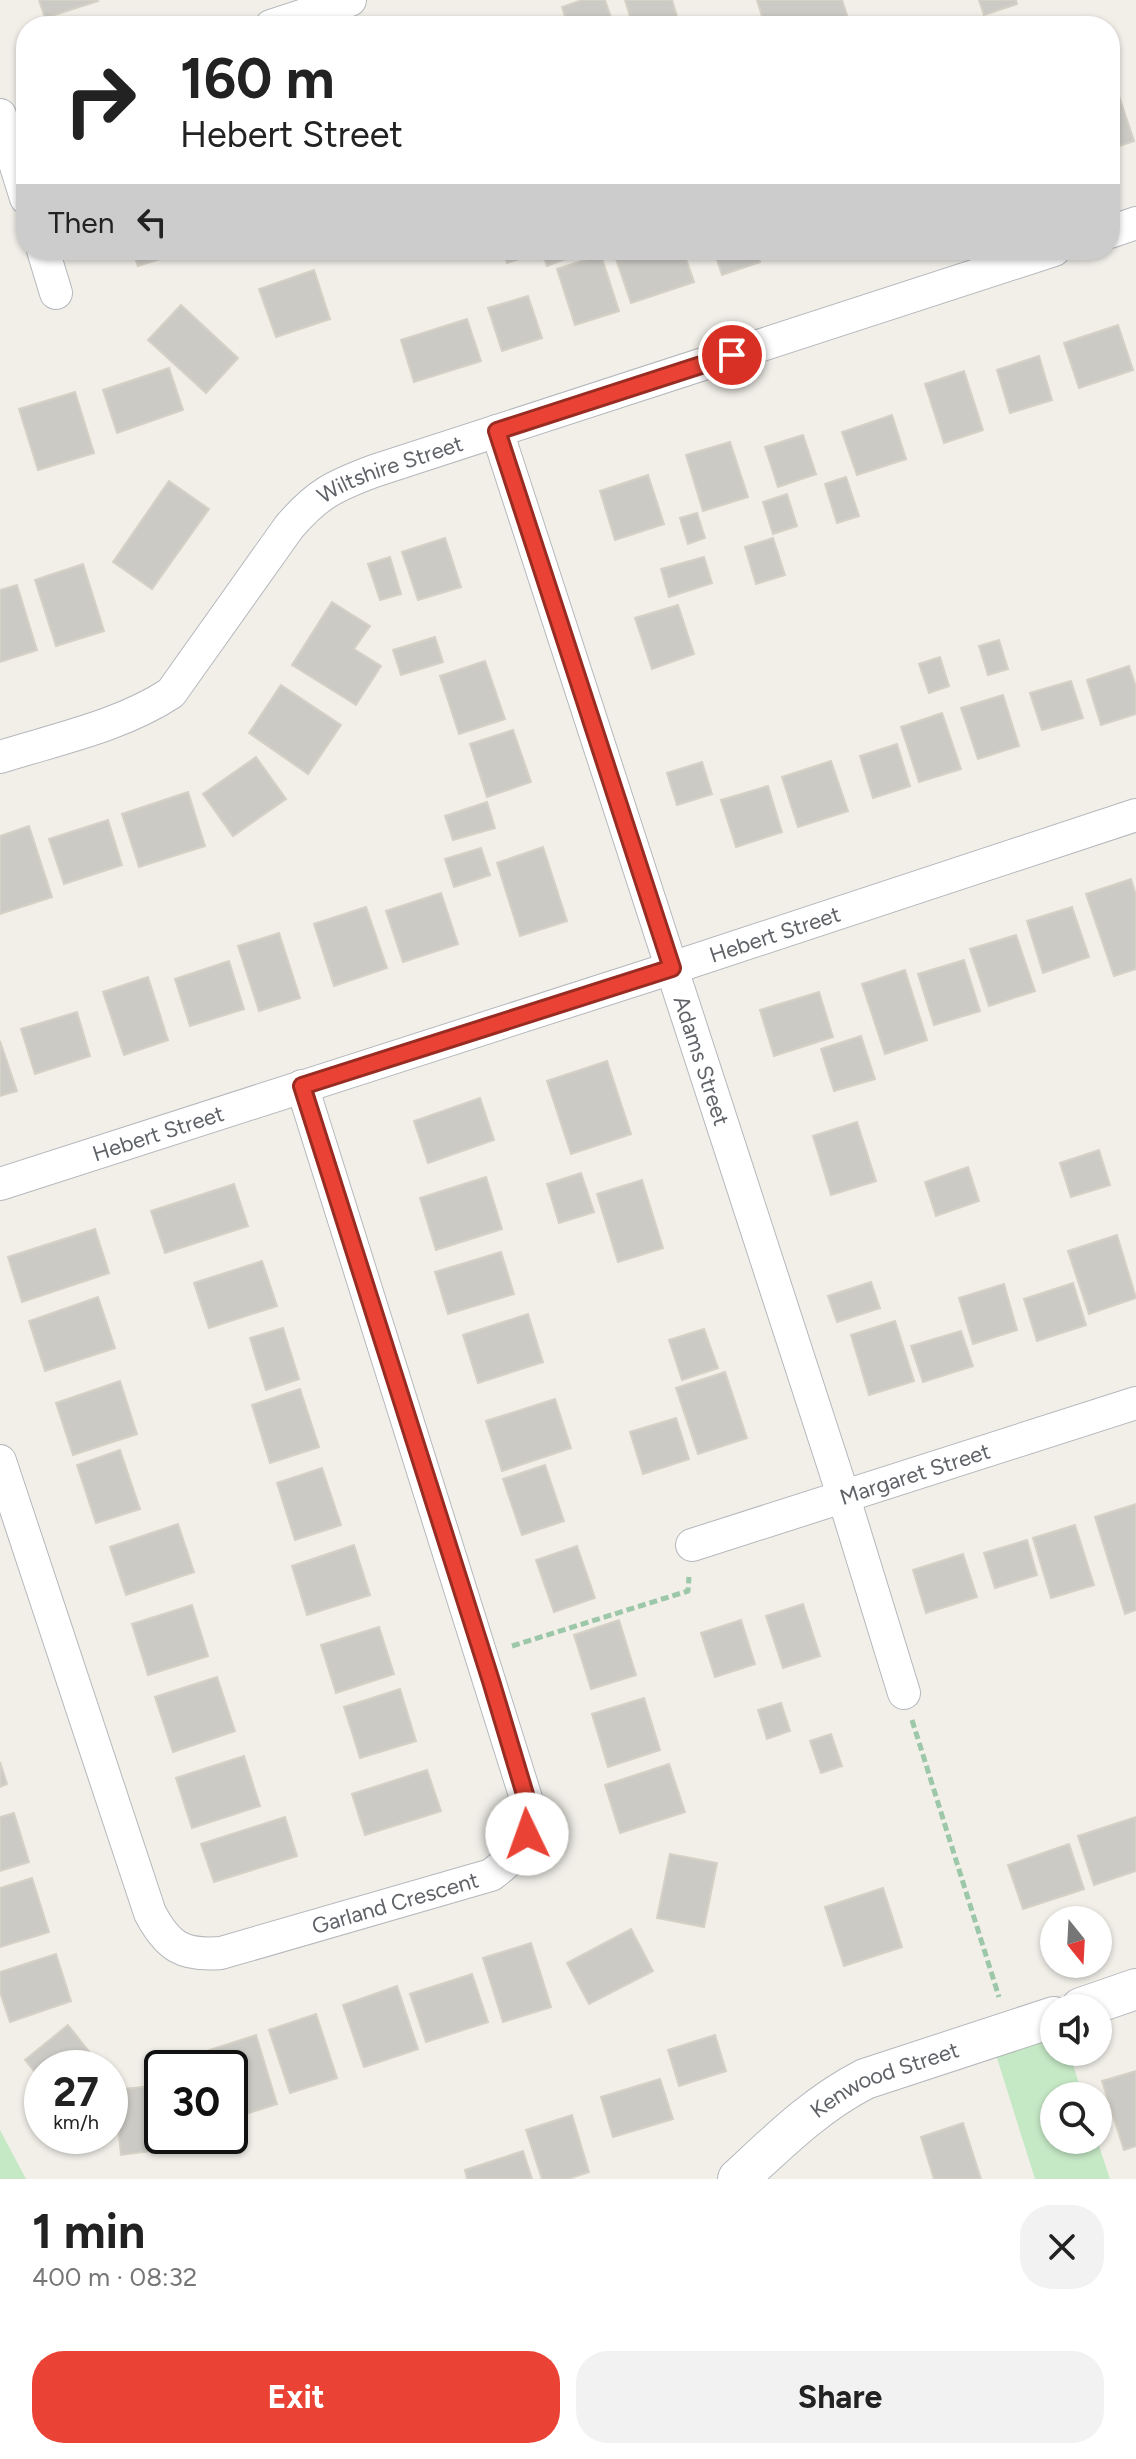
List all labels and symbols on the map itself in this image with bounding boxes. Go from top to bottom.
pin [698,321,766,389]
street label: Wiltshire Street [312,430,466,509]
street label: Hebert Street [706,900,844,969]
street label: Adams Street [668,992,735,1129]
street label: Hebert Street [89,1100,227,1167]
street label: Margaret Street [836,1438,994,1511]
position arrow [485,1792,569,1876]
street label: Garland Crescent [309,1866,482,1940]
north arrow [1040,1906,1112,1978]
street label: Kenwood Street [805,2036,962,2124]
speed limit sign: 30 [144,2050,248,2154]

